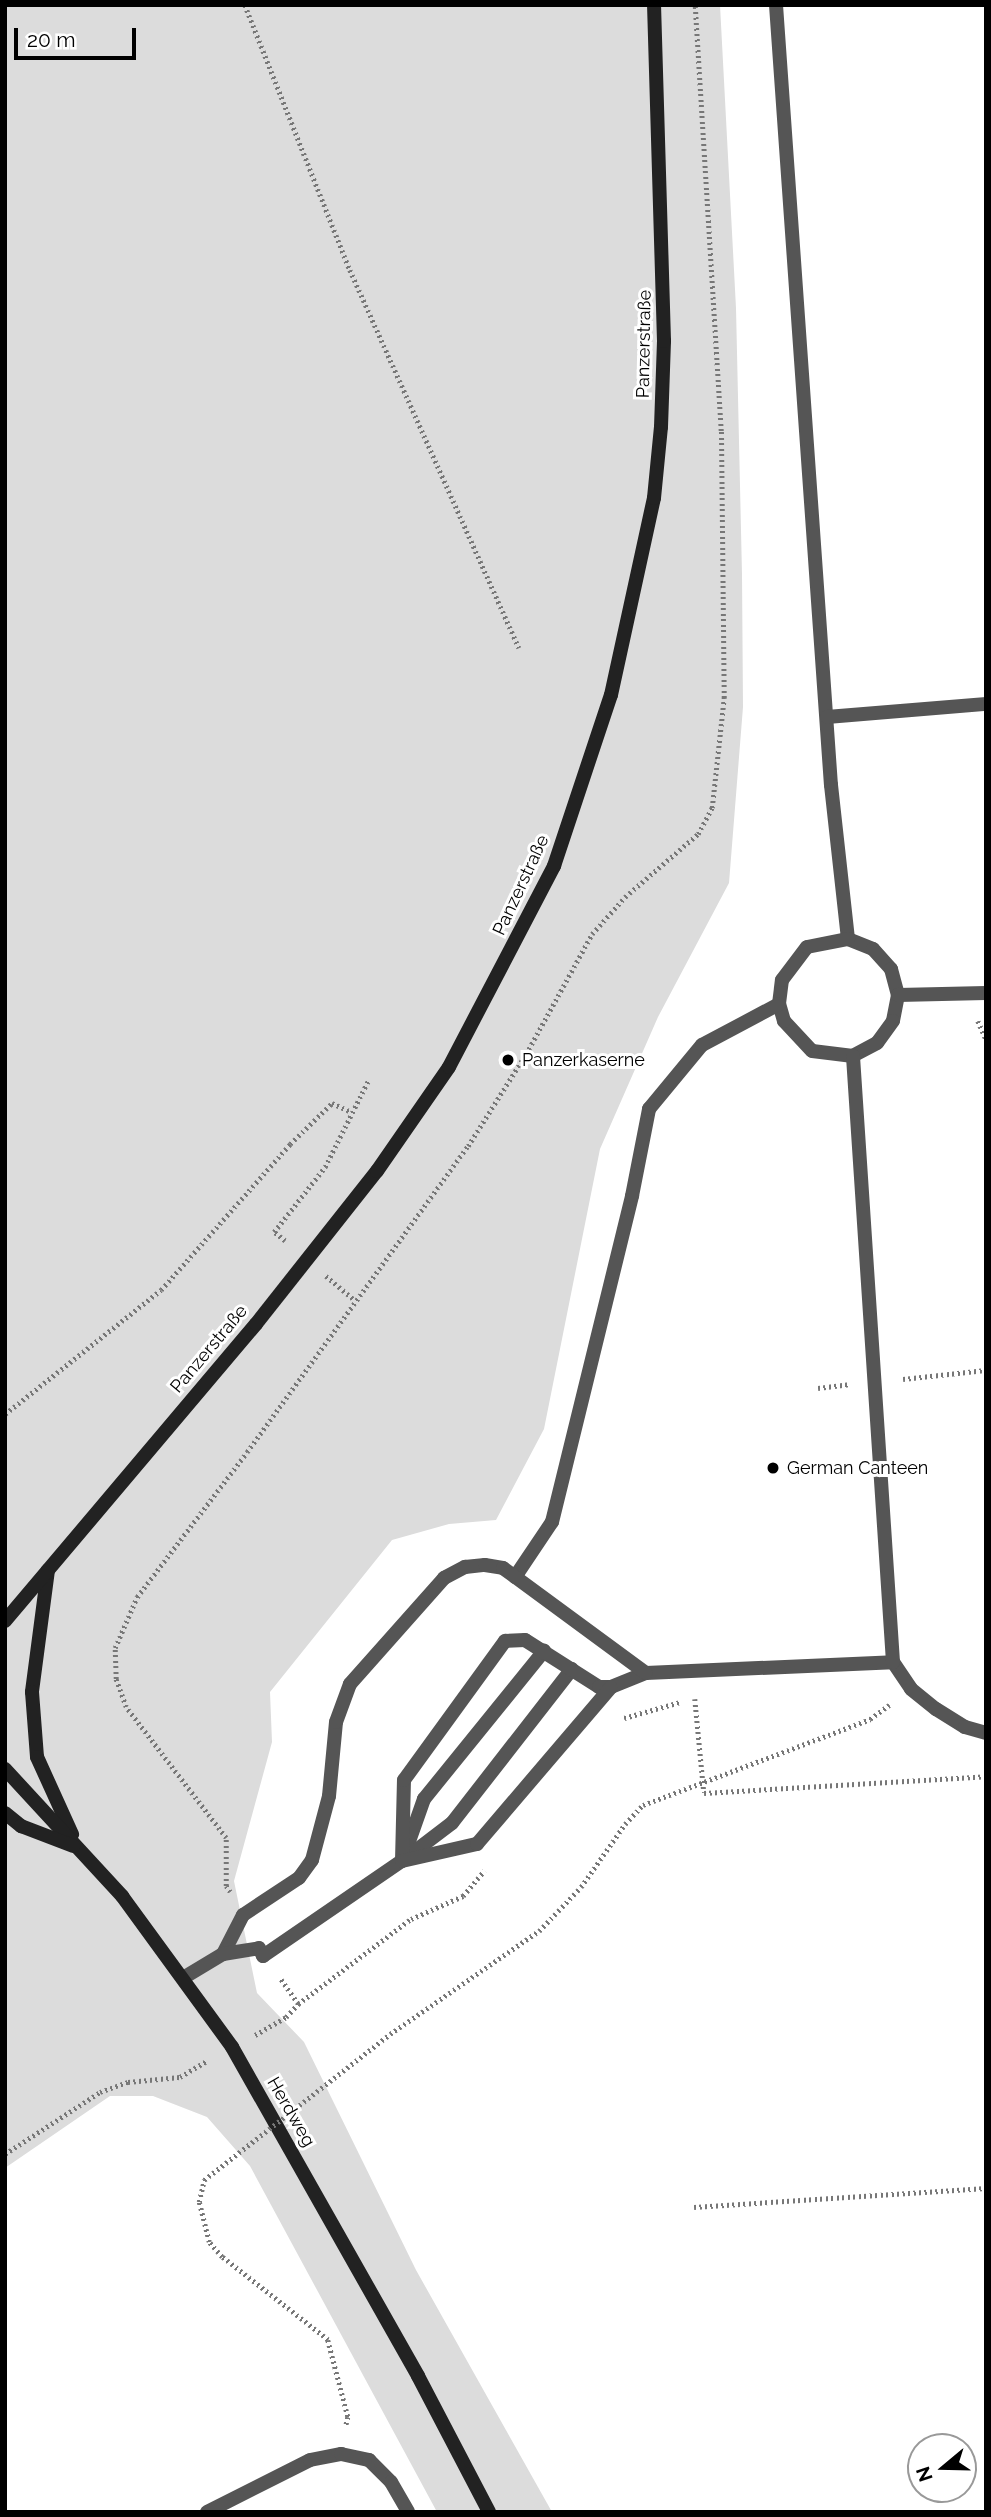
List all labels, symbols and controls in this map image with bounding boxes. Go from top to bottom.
scale bar [18,14,140,58]
text: 20 m [27,27,75,52]
street label: Panzerstraße [632,290,656,398]
street label: Panzerstraße [488,831,554,939]
place label: Panzerkaserne [522,1049,645,1071]
marker: Panzerkaserne [500,1052,516,1068]
street label: Panzerstraße [166,1301,252,1397]
place label: German Canteen [787,1457,928,1479]
marker: German Canteen [765,1460,781,1476]
street label: Herdweg [262,2073,320,2151]
north arrow [907,2433,977,2503]
text: N [911,2464,937,2485]

